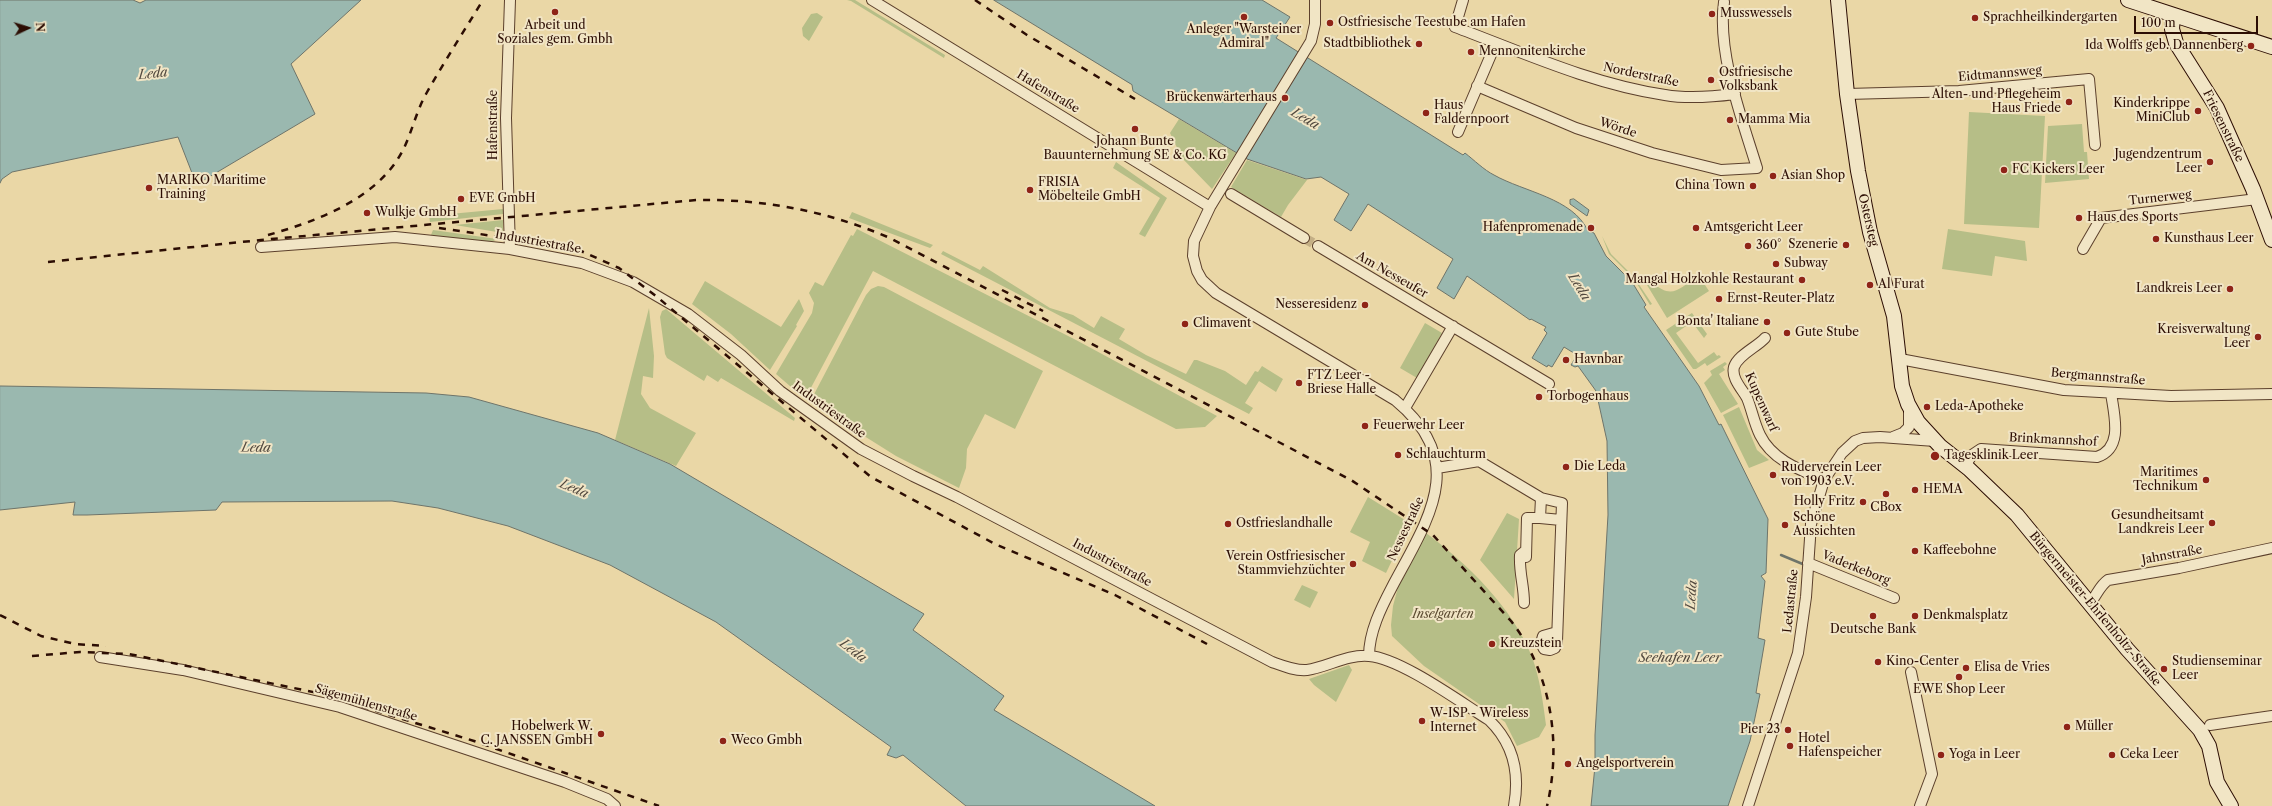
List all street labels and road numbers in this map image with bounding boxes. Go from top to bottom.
street label: Norderstraße [1602,60,1680,90]
street label: Eidtmannsweg [1958,63,2042,85]
street label: Hafenstraße [1014,68,1082,116]
street label: Friesenstraße [2199,88,2247,164]
street label: Hafenstraße [487,90,501,160]
street label: Wörde [1598,115,1638,141]
street label: Turnerweg [2128,188,2192,208]
street label: Ostersteg [1855,192,1881,248]
street label: Industriestraße [494,227,582,257]
street label: Am Nesseufer [1354,249,1430,301]
street label: Bergmannstraße [2050,366,2146,388]
street label: Kupenwarf [1742,370,1780,434]
street label: Industriestraße [789,379,869,441]
street label: Brinkmannshof [2009,430,2097,450]
street label: Nessestraße [1385,495,1427,563]
street label: Bürgermeister-Ehrlenholtz-Straße [2026,529,2164,689]
street label: Industriestraße [1070,536,1154,590]
street label: Jahnstraße [2141,543,2203,567]
street label: Vaderkeborg [1820,548,1892,588]
street label: Ledastraße [1780,568,1802,634]
street label: Sägemühlenstraße [313,681,419,725]

